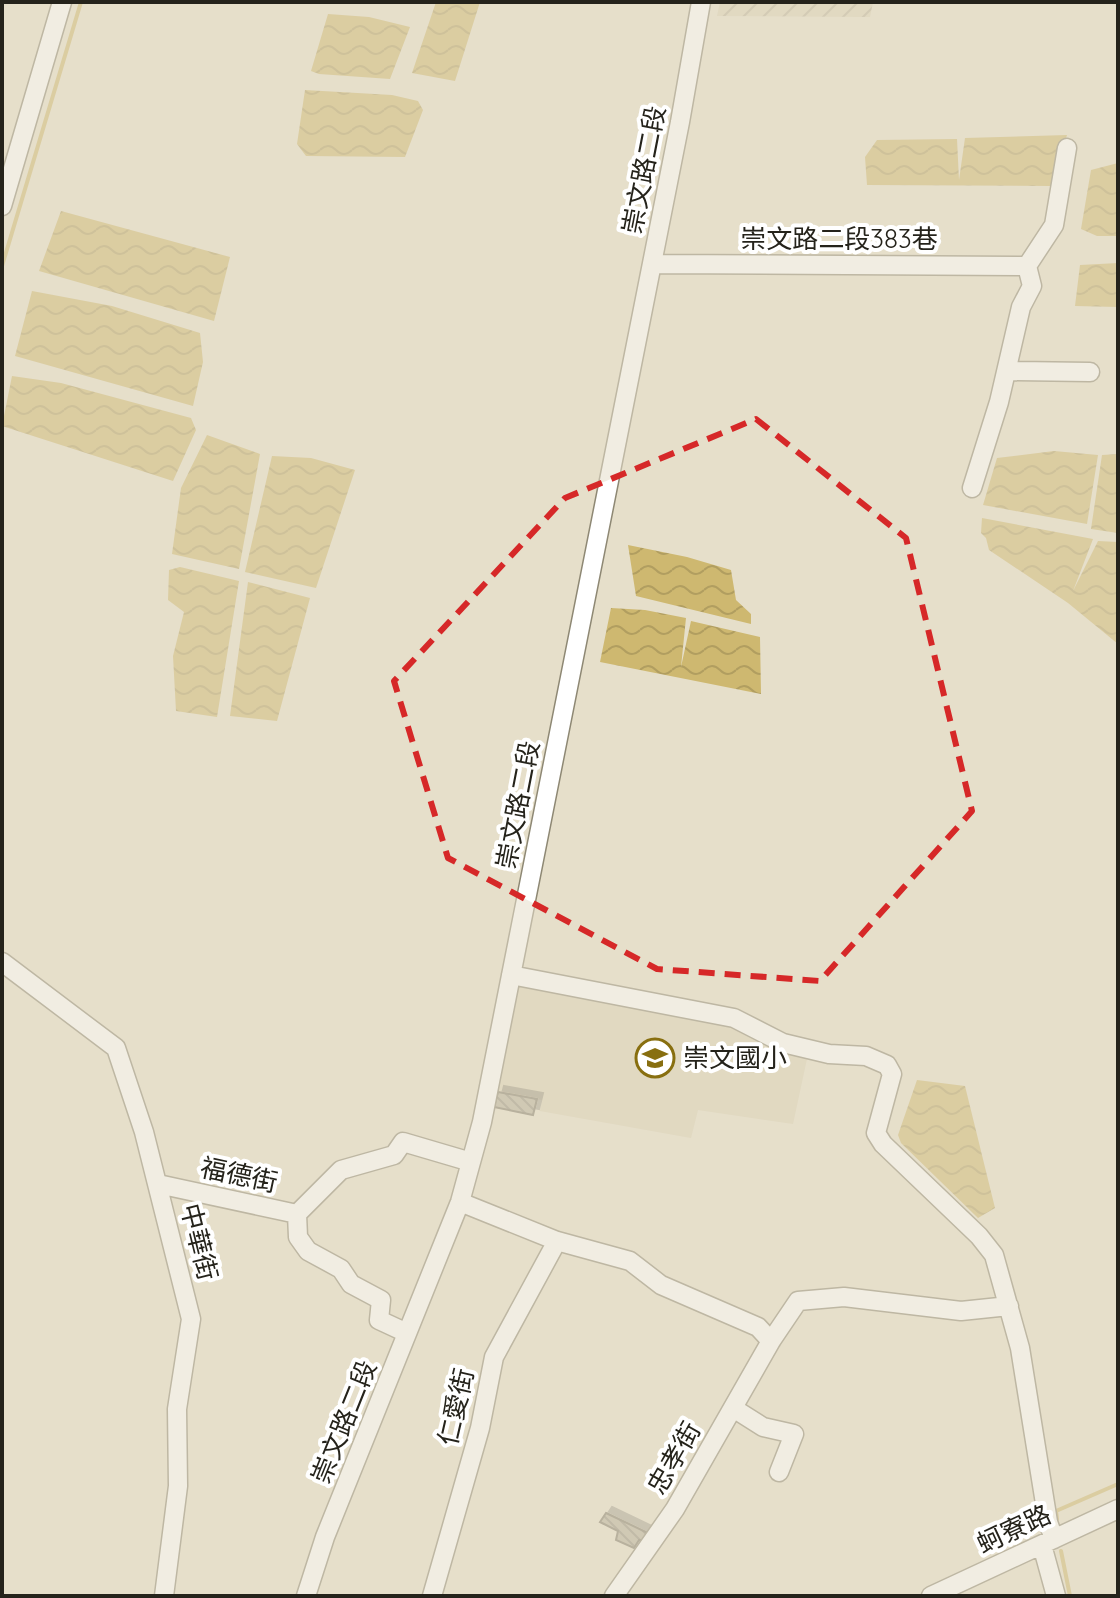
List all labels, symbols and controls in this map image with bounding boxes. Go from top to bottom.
street label: 崇文路二段 [615,103,672,237]
street label: 崇文路二段383巷 [740,222,938,255]
street label: 崇文路二段 [489,738,546,872]
school or university icon: 崇文國小 [634,1037,676,1079]
place label: 崇文國小 [683,1041,787,1074]
street label: 福德街 [198,1150,281,1199]
street label: 中華街 [174,1200,225,1284]
street label: 崇文路二段 [304,1355,383,1488]
street label: 仁愛街 [431,1365,480,1449]
street label: 忠孝街 [640,1416,707,1500]
street label: 蚵寮路 [971,1497,1056,1560]

